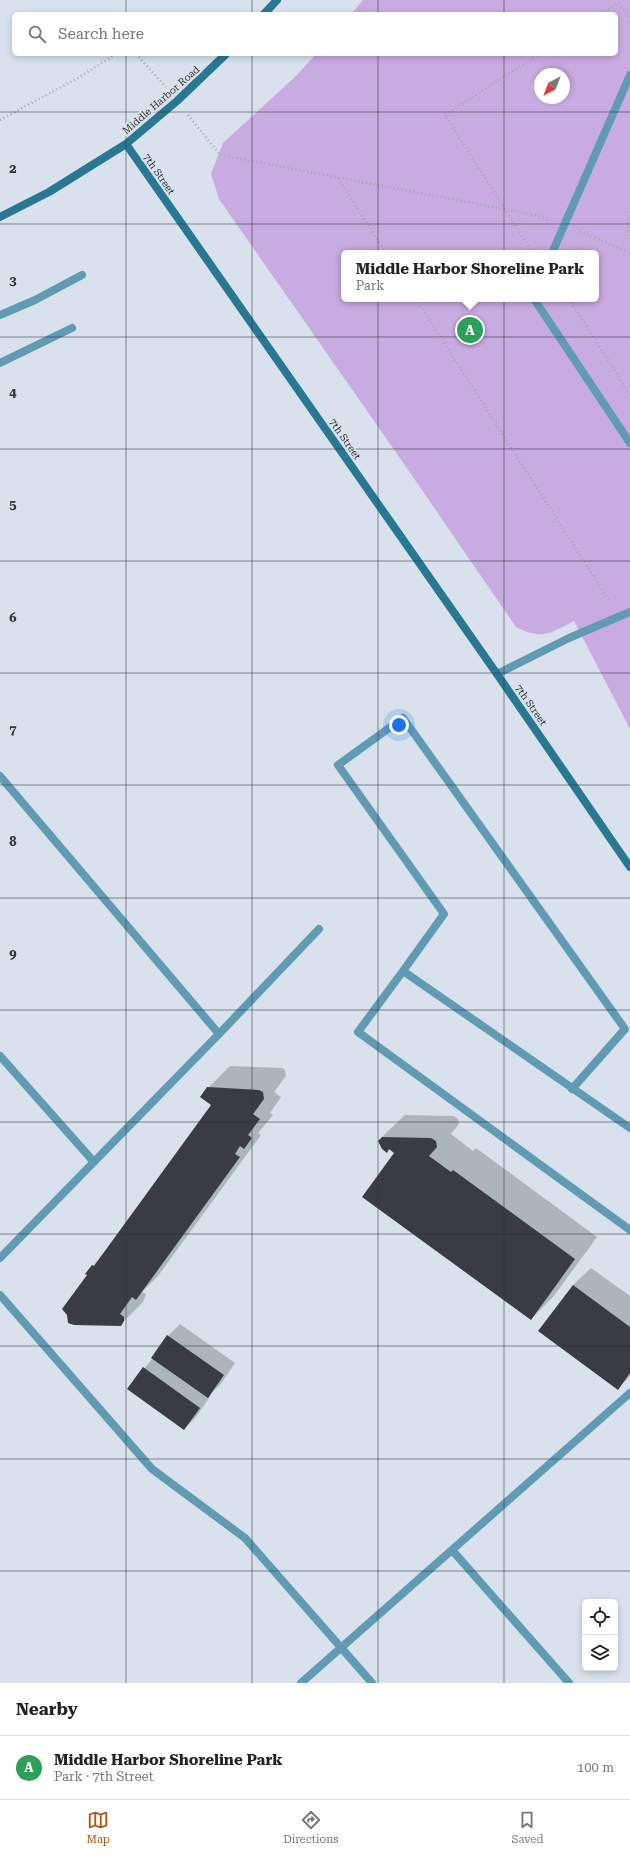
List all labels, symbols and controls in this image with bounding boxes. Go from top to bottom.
search box [12,12,618,56]
icon: search [26,23,48,45]
text: Search here [58,25,144,43]
street label: Middle Harbor Road [120,63,202,136]
north arrow [534,68,570,104]
street label: 7th Street [141,152,177,197]
text: 2 [9,161,17,176]
popup [341,250,599,302]
text: Middle Harbor Shoreline Park [356,260,584,278]
text: 3 [9,273,17,288]
text: Park [356,278,384,293]
pin: A [457,315,483,345]
text: 4 [9,385,17,400]
street label: 7th Street [327,417,363,462]
text: 5 [9,497,17,512]
text: 6 [9,610,17,625]
street label: 7th Street [513,683,549,728]
your location [389,715,409,735]
text: 7 [9,722,17,737]
text: 8 [9,834,17,849]
text: 9 [9,946,17,961]
map controls [582,1599,618,1671]
button: locate [582,1599,618,1635]
button: layers [582,1635,618,1671]
text: Nearby [16,1699,78,1719]
text: Middle Harbor Shoreline Park [54,1751,283,1769]
text: A [24,1760,34,1775]
text: 100 m [577,1760,614,1775]
text: Park · 7th Street [54,1769,154,1784]
tab: Map [87,1809,110,1846]
tab: Directions [283,1809,338,1846]
tab: Saved [512,1809,543,1846]

